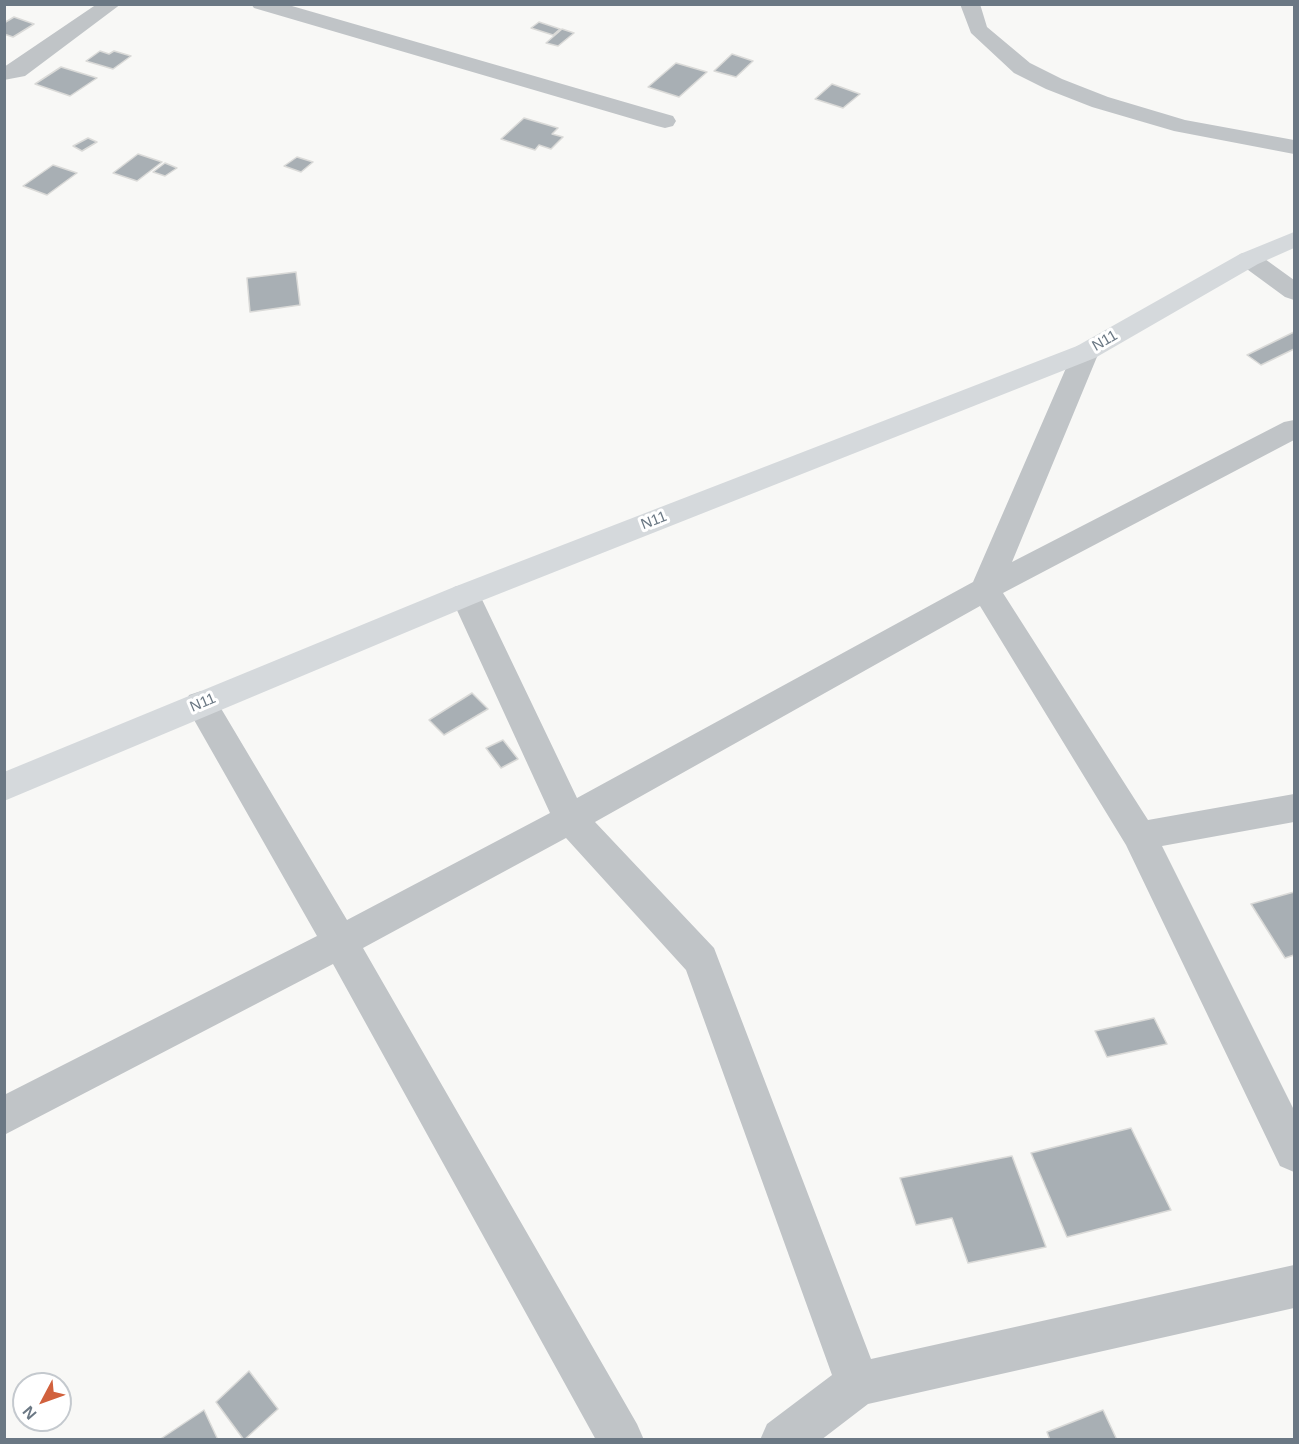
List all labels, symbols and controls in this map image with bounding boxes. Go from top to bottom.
street label: N11 [1089,327,1121,355]
street label: N11 [638,508,670,534]
street label: N11 [187,690,219,716]
north arrow [12,1372,72,1432]
text: N [19,1403,40,1423]

